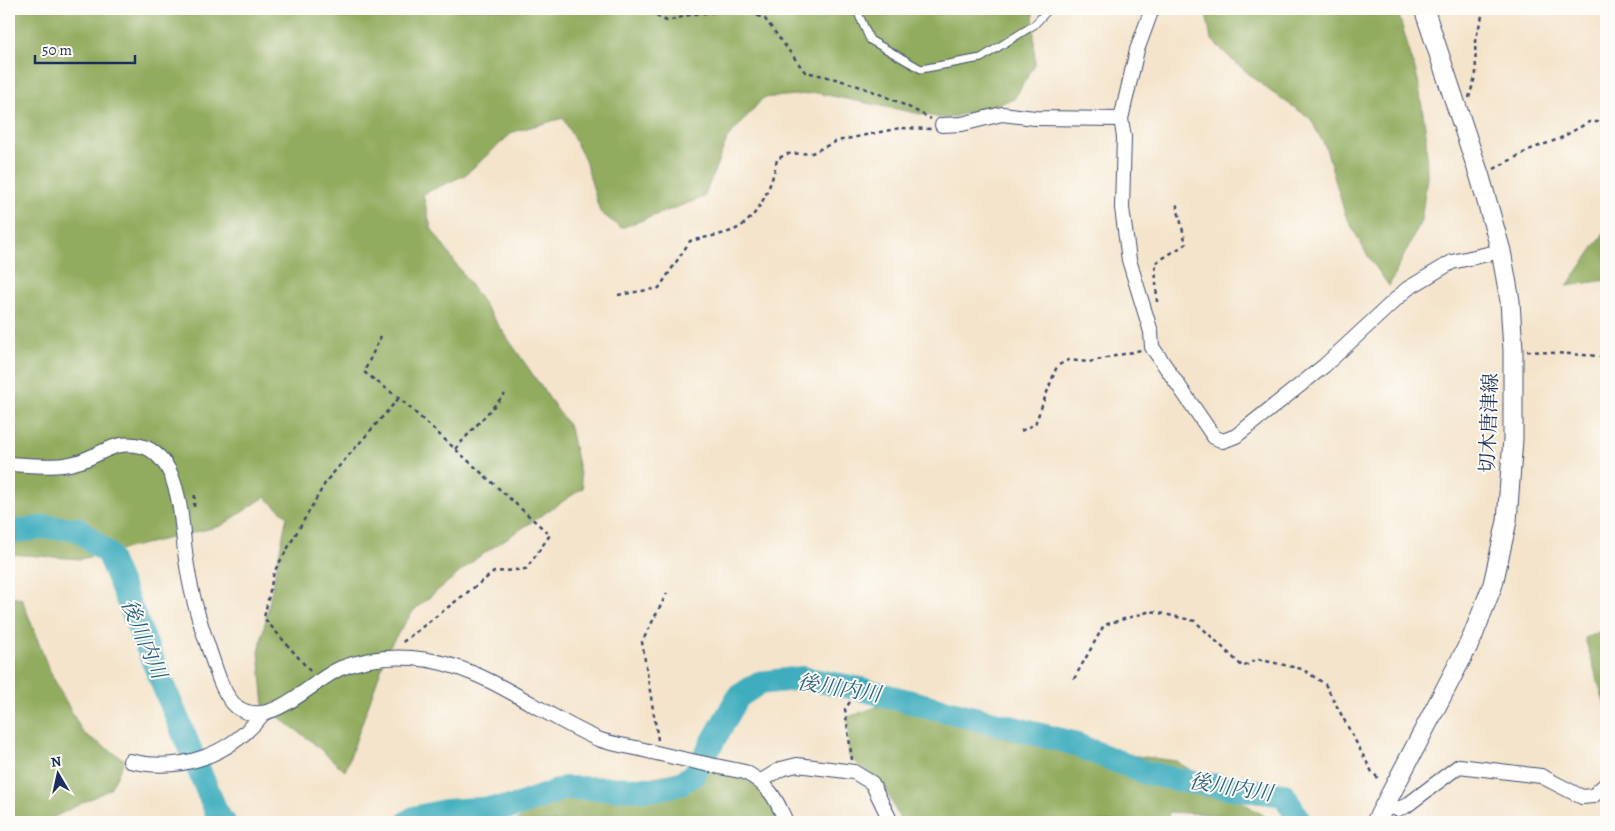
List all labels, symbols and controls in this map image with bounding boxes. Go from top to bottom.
scale bar [35,32,135,64]
text: 50 m [42,40,72,60]
street label: 切木唐津線 [1474,373,1504,473]
water label: 後川内川 [115,595,174,685]
water label: 後川内川 [795,668,885,709]
north arrow [32,748,82,798]
text: N [50,751,63,772]
water label: 後川内川 [1187,767,1277,808]

